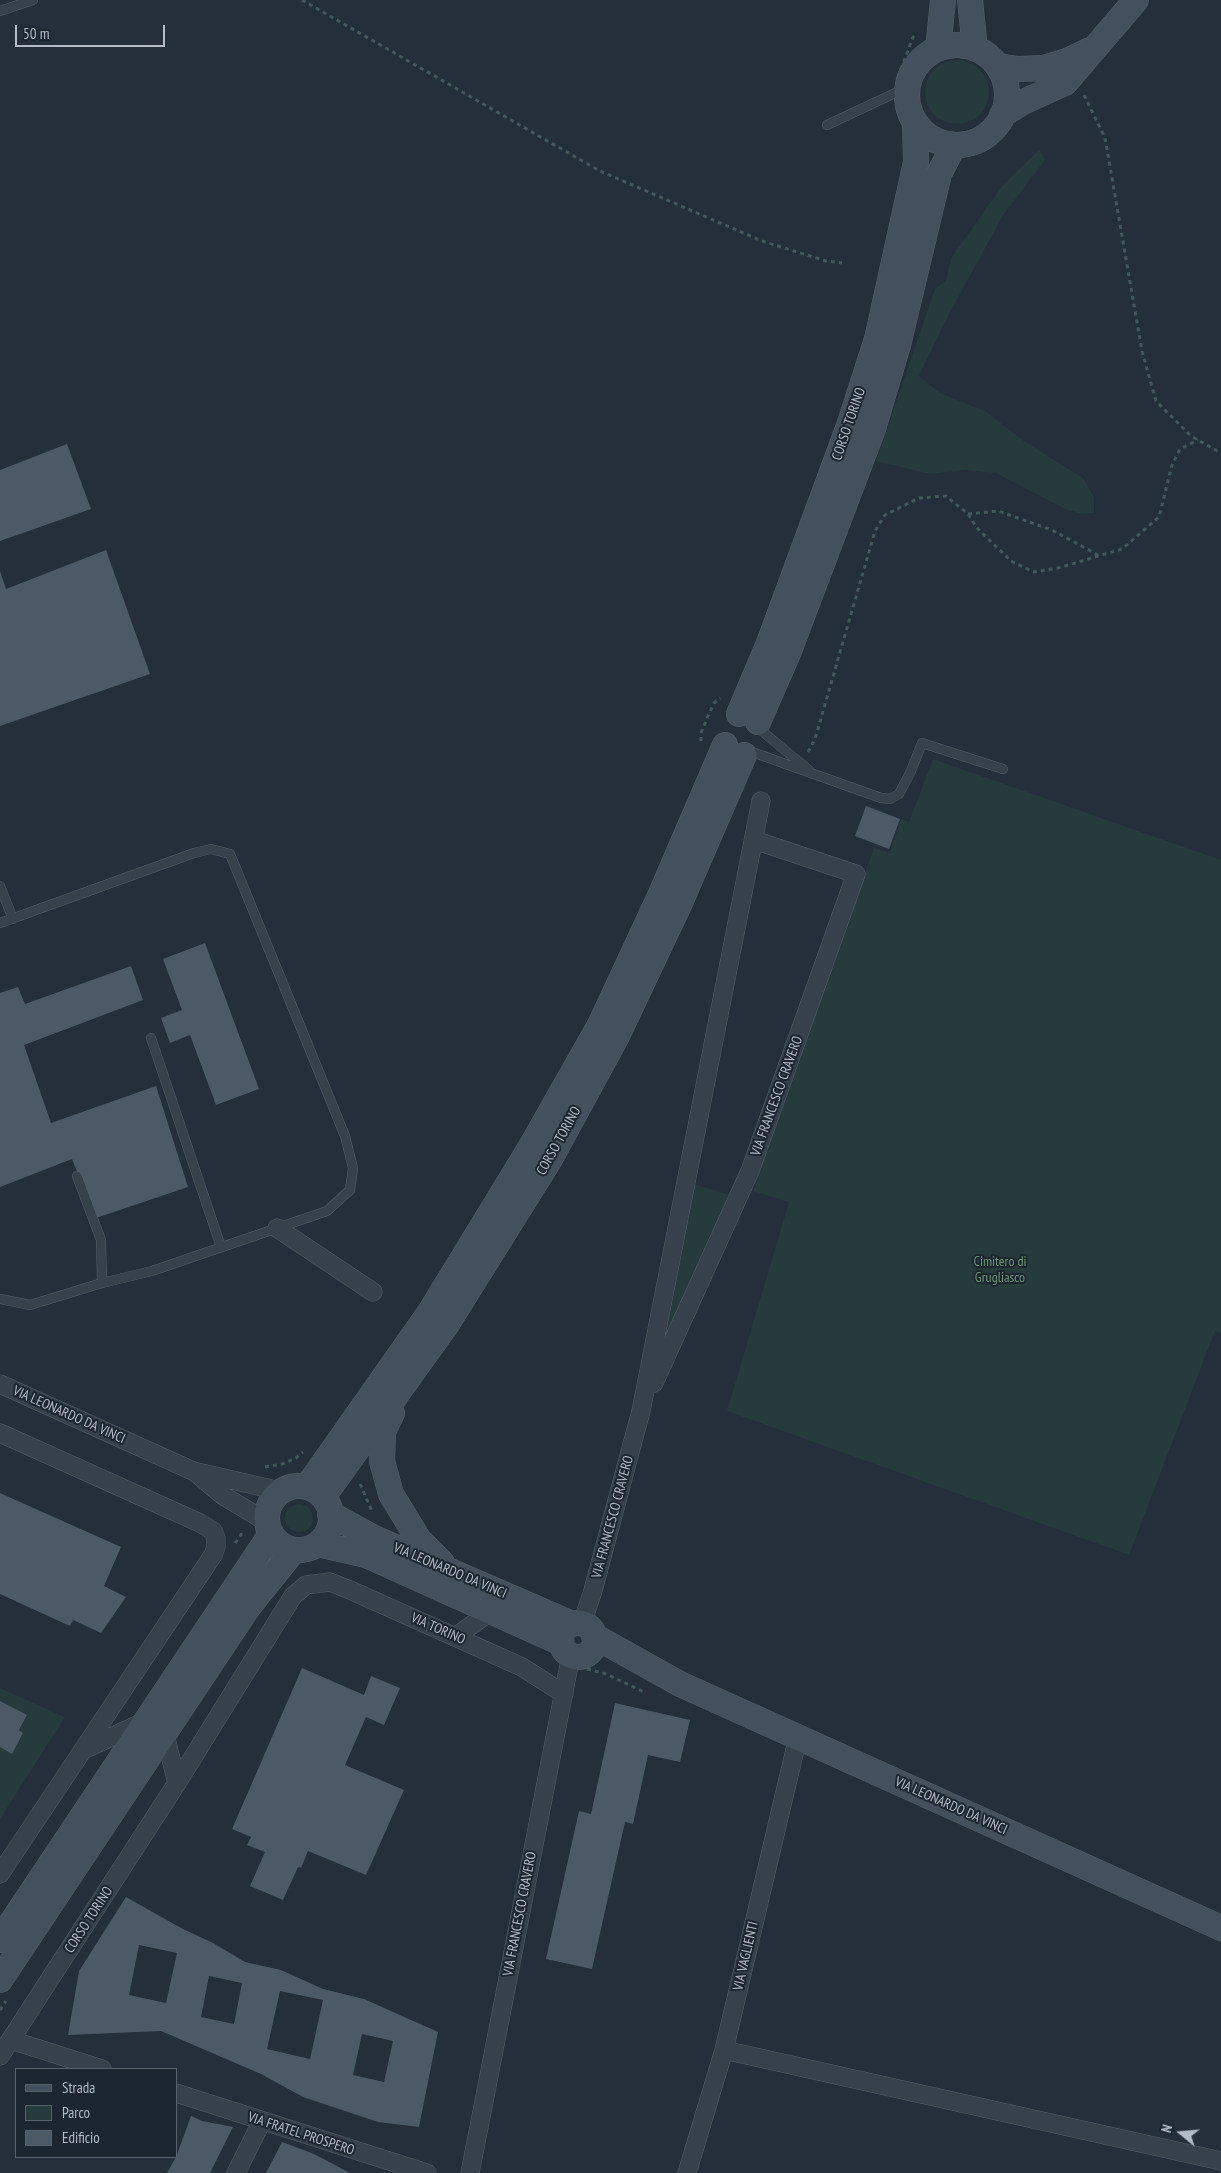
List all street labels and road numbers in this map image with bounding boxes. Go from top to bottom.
street label: CORSO TORINO [829,385,869,463]
street label: VIA FRANCESCO CRAVERO [748,1034,806,1158]
street label: CORSO TORINO [533,1104,585,1178]
street label: VIA LEONARDO DA VINCI [10,1383,128,1447]
street label: VIA FRANCESCO CRAVERO [589,1454,637,1580]
street label: VIA LEONARDO DA VINCI [391,1540,509,1602]
street label: VIA TORINO [408,1610,468,1648]
street label: VIA LEONARDO DA VINCI [892,1774,1010,1838]
street label: VIA FRANCESCO CRAVERO [500,1850,540,1978]
street label: CORSO TORINO [61,1884,117,1956]
street label: VIA VAGLIENTI [730,1920,762,1992]
street label: VIA FRATEL PROSPERO [246,2109,356,2159]

